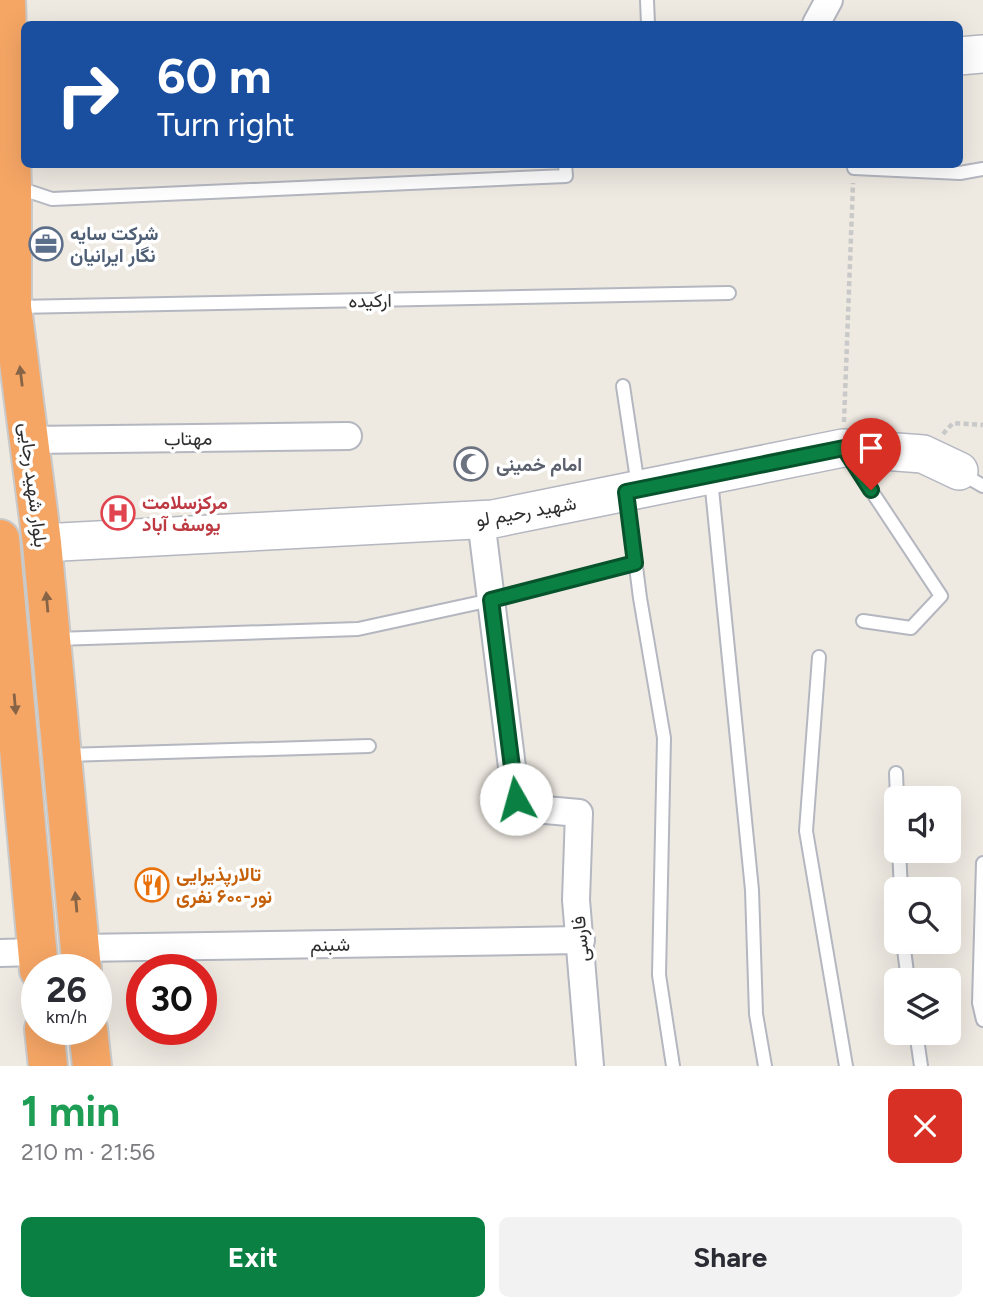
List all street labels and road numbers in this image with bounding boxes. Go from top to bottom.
street label: ارکیده [348,289,392,312]
street label: بلوار شهید رجایی [14,421,53,549]
street label: مهتاب [164,427,212,450]
street label: شهید رحیم لو [474,491,578,533]
street label: فارسی [567,915,594,963]
street label: شبنم [310,933,350,957]

